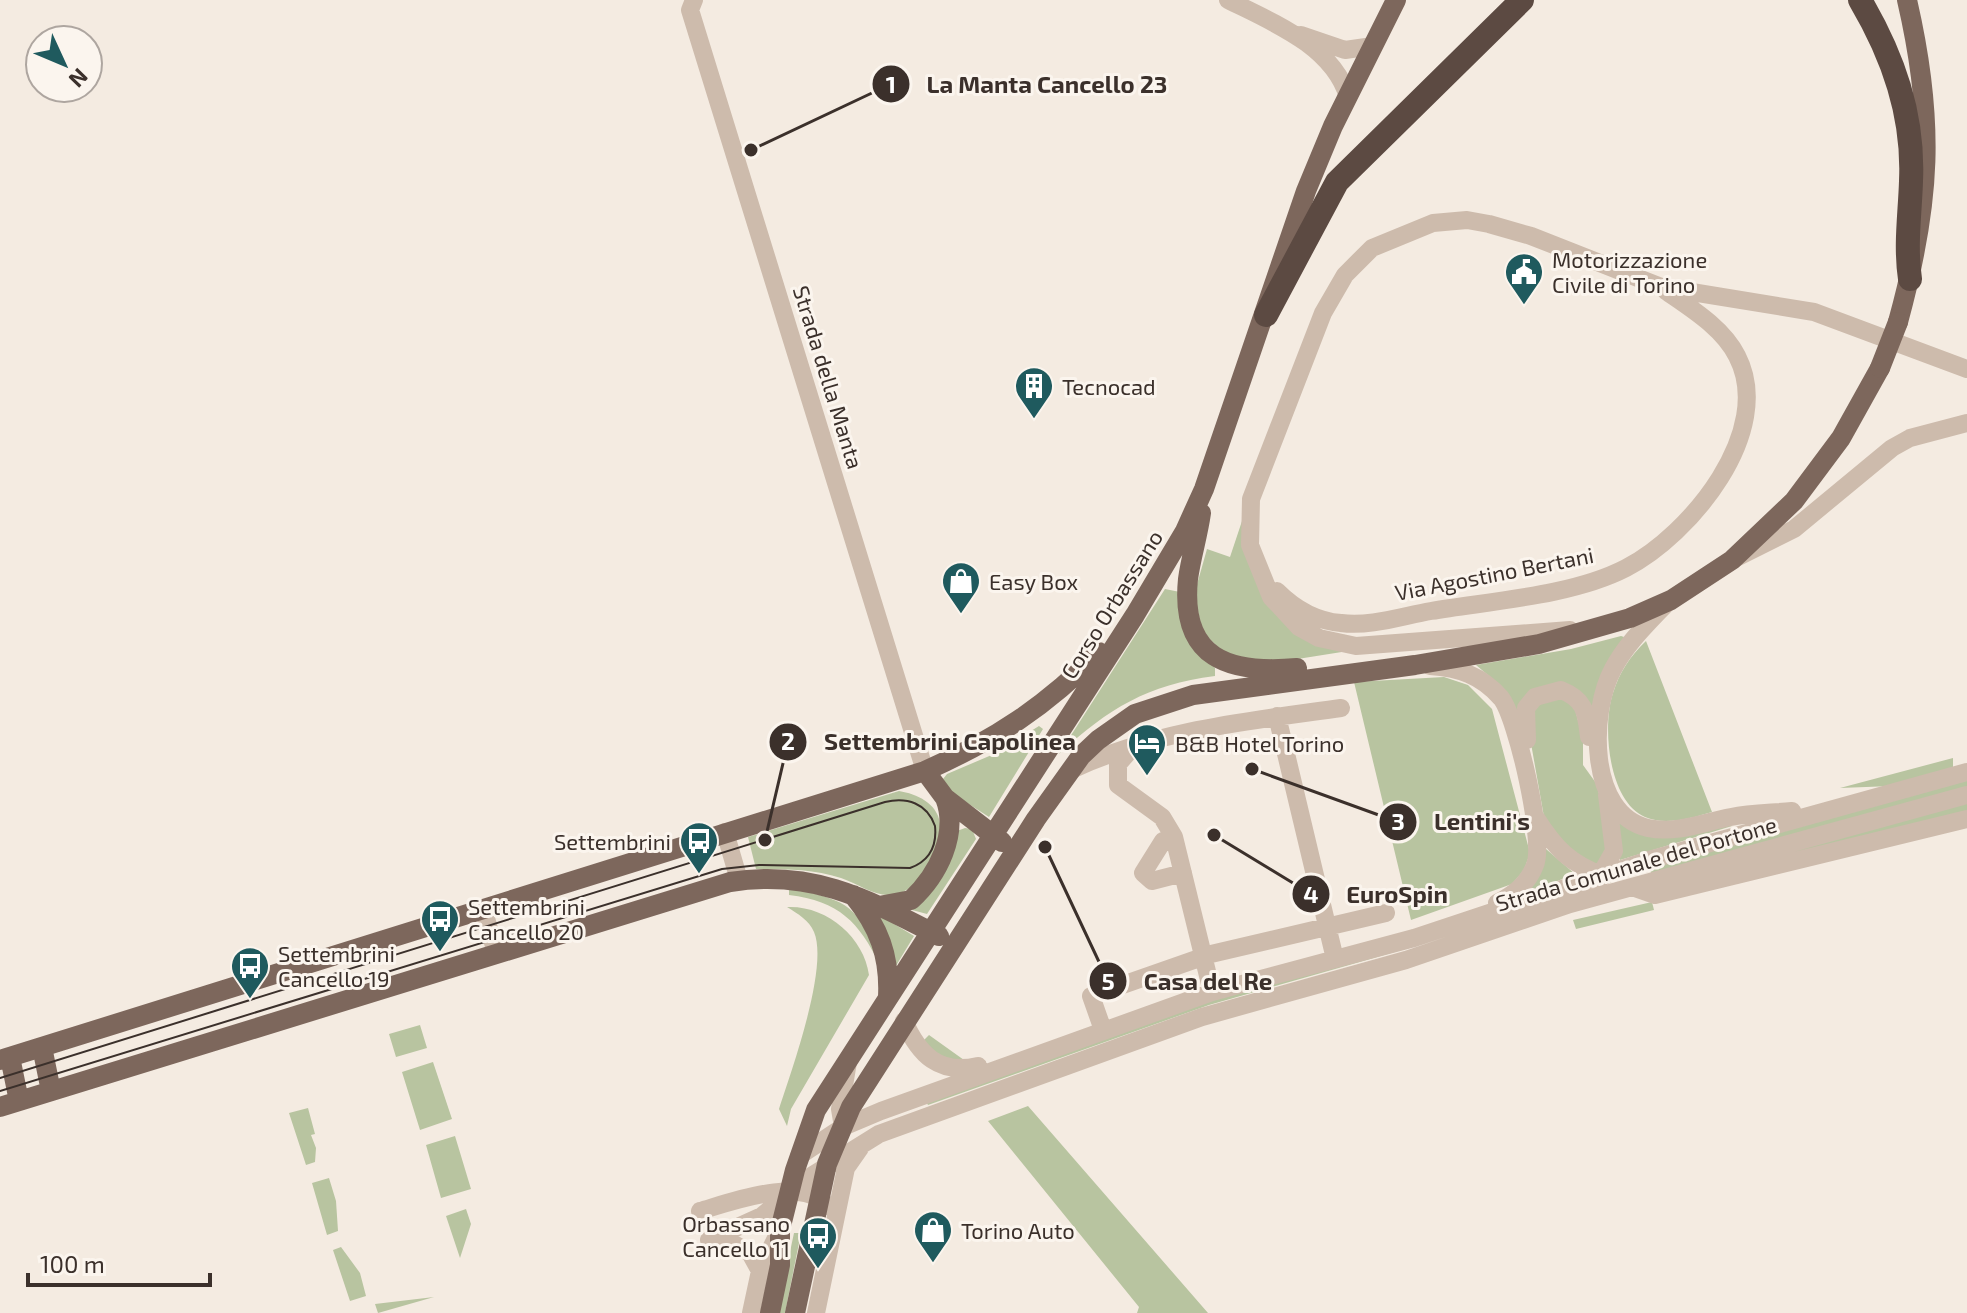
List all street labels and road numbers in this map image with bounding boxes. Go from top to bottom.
street label: Strada della Manta [789,282,869,472]
street label: Corso Orbassano [1055,525,1167,683]
street label: Via Agostino Bertani [1392,541,1596,605]
street label: Strada Comunale del Portone [1493,810,1779,916]

